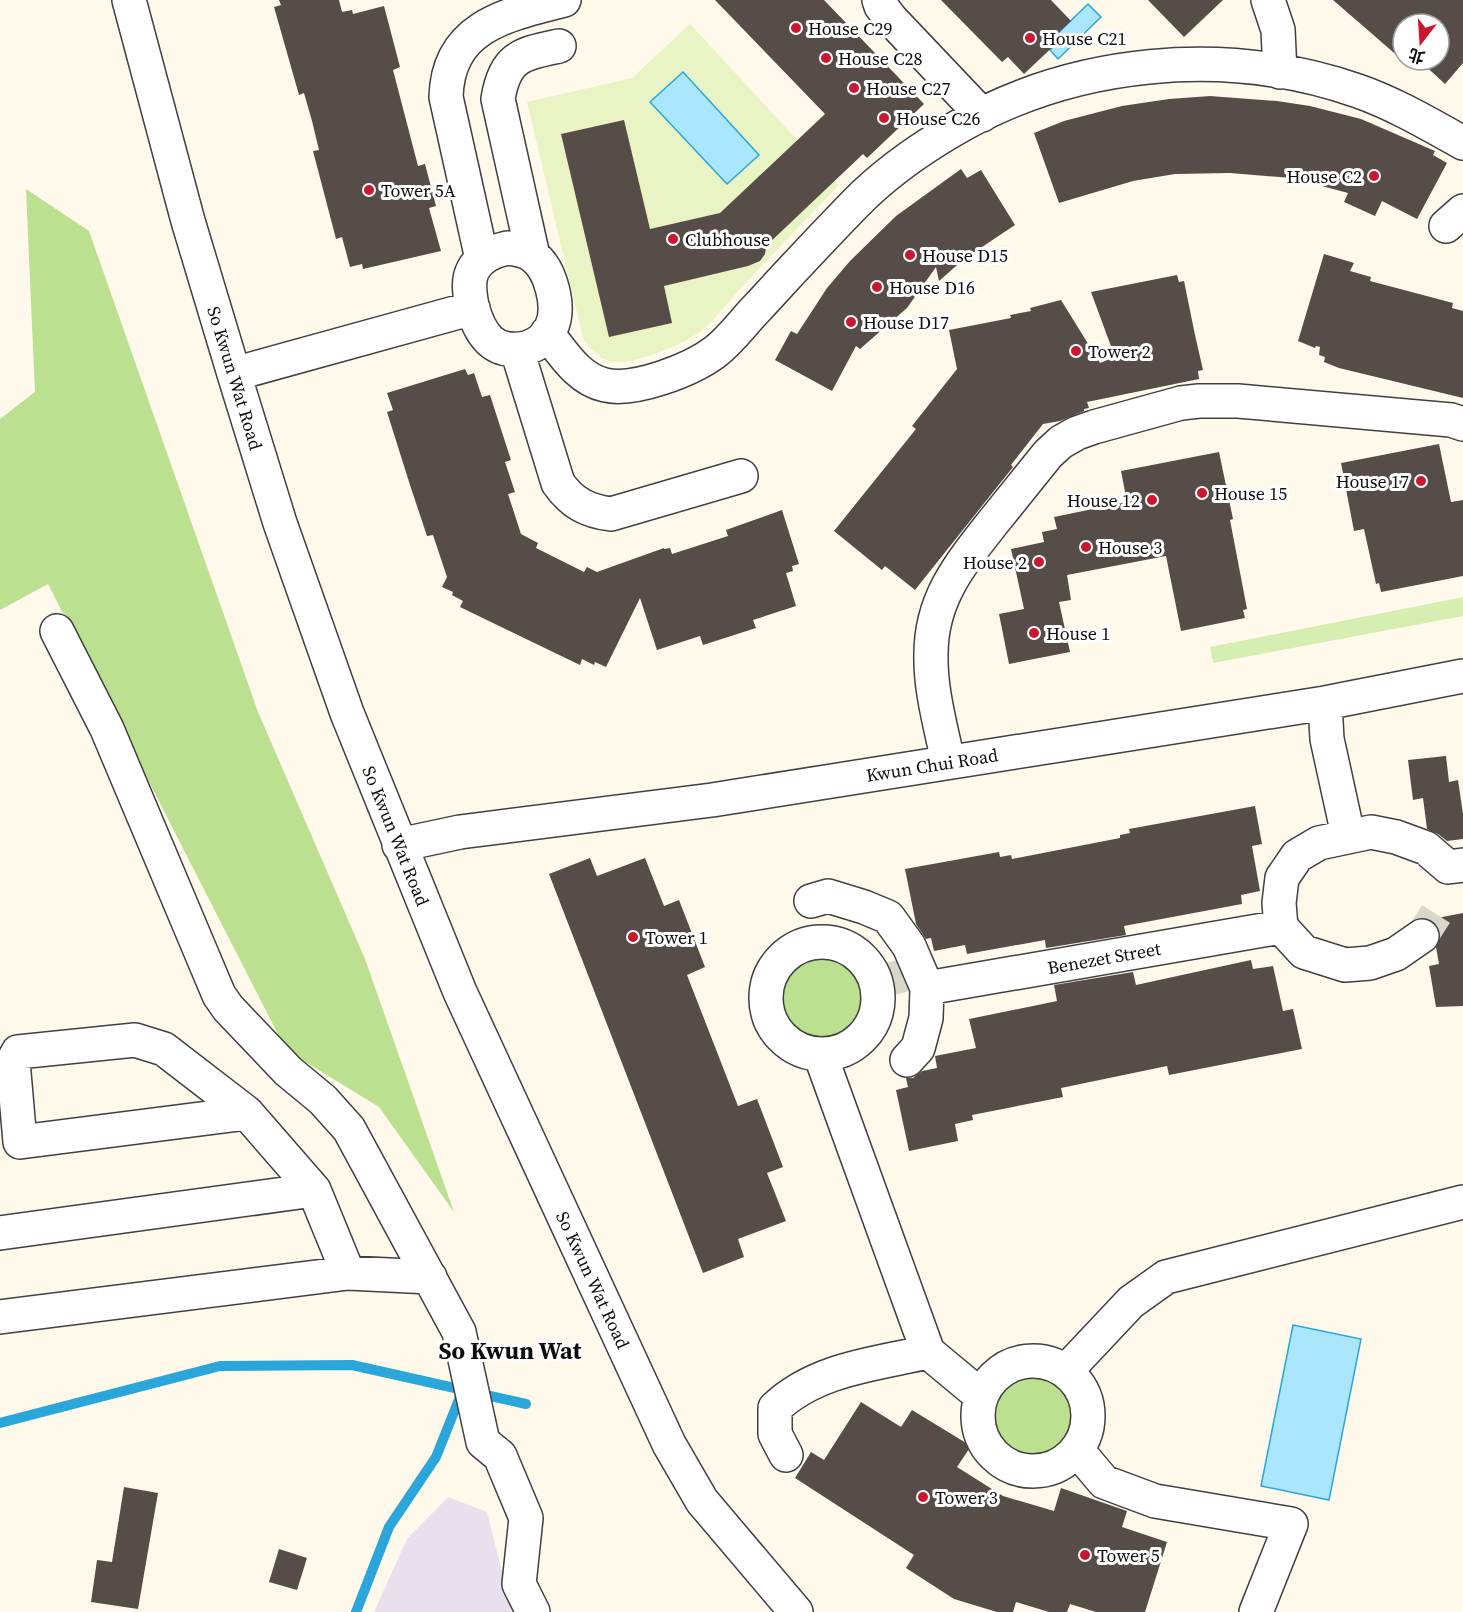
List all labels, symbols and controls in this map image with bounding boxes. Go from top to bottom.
north arrow [1391,12,1451,72]
place label: House C29 [808,16,893,41]
marker: House C29 [789,21,803,35]
place label: House C21 [1042,26,1127,51]
marker: House C21 [1023,31,1037,45]
text: 北 [1406,43,1427,69]
place label: House C28 [838,46,923,71]
marker: House C28 [819,51,833,65]
place label: House C27 [866,76,951,101]
marker: House C27 [847,81,861,95]
place label: House C26 [896,106,981,131]
marker: House C26 [877,111,891,125]
place label: House C2 [1286,164,1362,189]
marker: House C2 [1367,169,1381,183]
place label: Tower 5A [381,178,456,203]
marker: Tower 5A [362,183,376,197]
place label: Clubhouse [685,227,770,252]
marker: Clubhouse [666,232,680,246]
place label: House D15 [922,243,1008,268]
marker: House D15 [903,248,917,262]
place label: House D16 [889,275,975,300]
marker: House D16 [870,280,884,294]
street label: So Kwun Wat Road [201,303,269,453]
place label: House D17 [863,310,949,335]
marker: House D17 [844,315,858,329]
place label: Tower 2 [1088,339,1151,364]
marker: Tower 2 [1069,344,1083,358]
place label: House 17 [1336,469,1409,494]
marker: House 17 [1414,474,1428,488]
place label: House 15 [1214,481,1287,506]
marker: House 15 [1195,486,1209,500]
place label: House 12 [1067,488,1140,513]
marker: House 12 [1145,493,1159,507]
place label: House 3 [1098,535,1162,560]
marker: House 3 [1079,540,1093,554]
place label: House 2 [963,550,1027,575]
marker: House 2 [1032,555,1046,569]
place label: House 1 [1046,621,1110,646]
marker: House 1 [1027,626,1041,640]
street label: Kwun Chui Road [864,742,1000,788]
street label: So Kwun Wat Road [356,762,436,910]
place label: Tower 1 [645,925,708,950]
marker: Tower 1 [626,930,640,944]
street label: Benezet Street [1045,936,1163,980]
street label: So Kwun Wat Road [550,1207,636,1353]
district label: So Kwun Wat [439,1334,582,1367]
place label: Tower 3 [935,1485,998,1510]
marker: Tower 3 [916,1490,930,1504]
place label: Tower 5 [1097,1543,1160,1568]
marker: Tower 5 [1078,1548,1092,1562]

